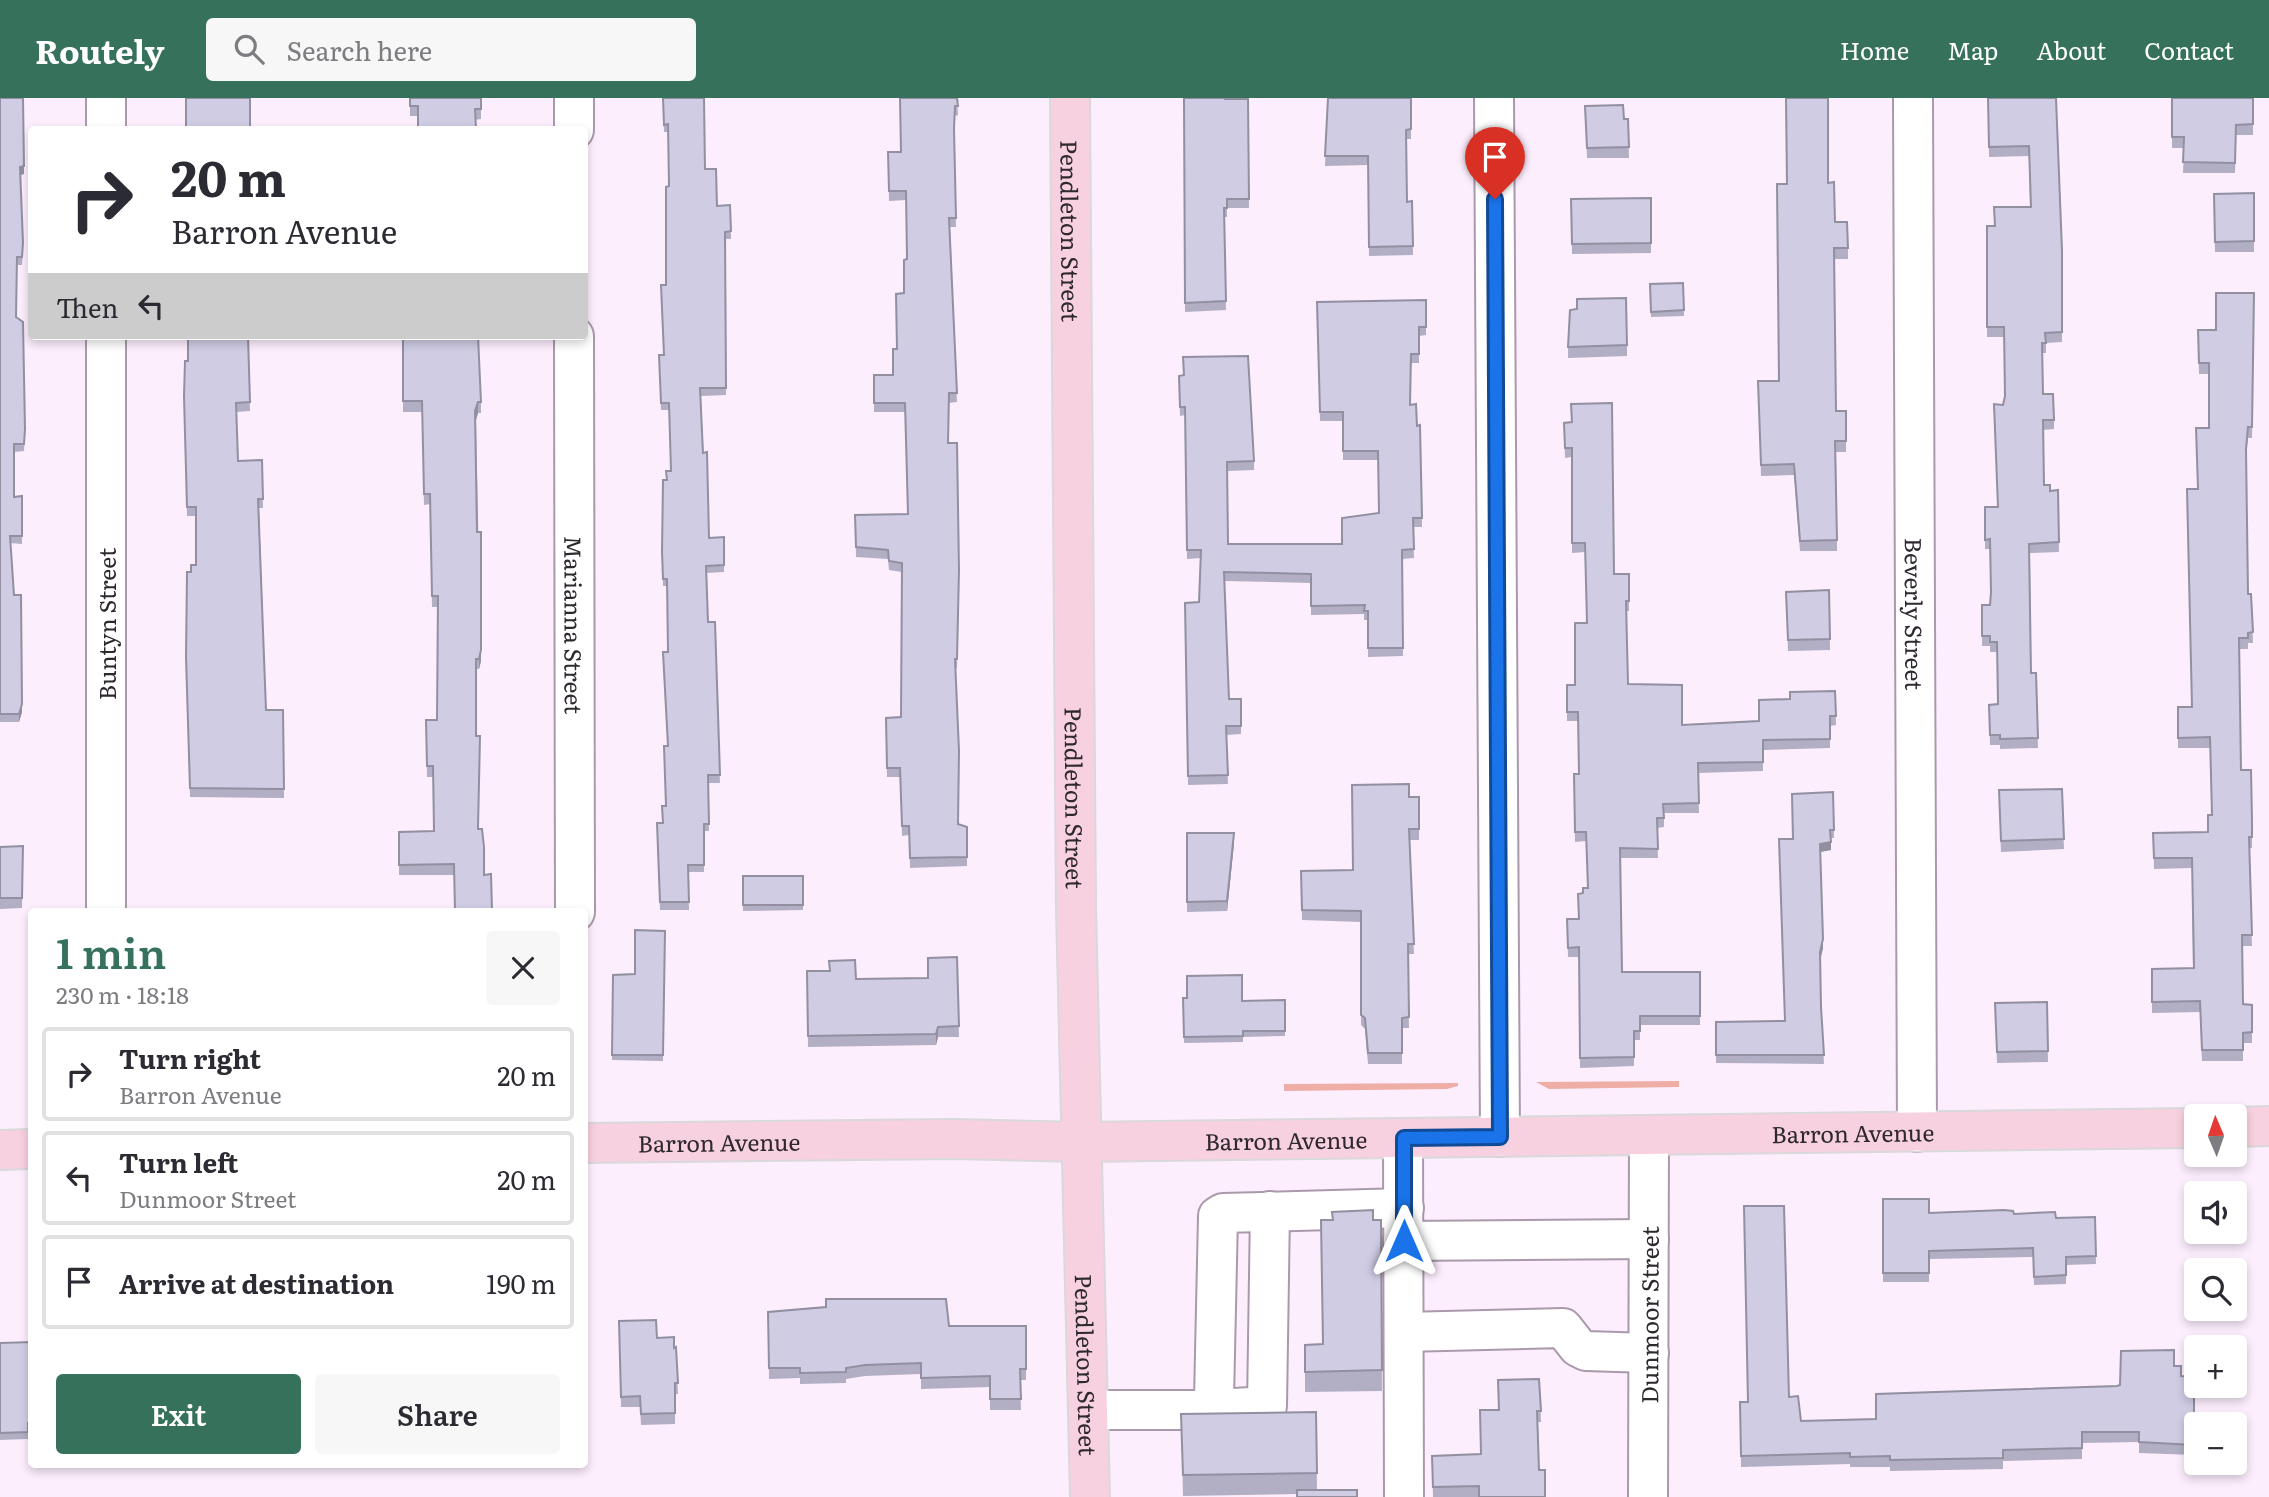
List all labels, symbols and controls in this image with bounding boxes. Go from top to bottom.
search box [206,18,696,81]
text: Routely [35,25,164,74]
icon: search [230,30,268,68]
text: Search here [286,30,432,69]
text: Home [1840,32,1909,67]
text: Map [1947,32,1998,67]
text: About [2036,32,2106,67]
text: Contact [2144,32,2234,67]
pin [1465,127,1525,199]
icon: arrive [1476,138,1514,176]
text: 20 m [171,139,286,212]
street label: Pendleton Street [1053,140,1089,323]
icon: right [56,154,147,245]
text: Barron Avenue [171,206,397,254]
text: Then [56,287,118,326]
icon: left [132,287,170,325]
street label: Marianna Street [557,536,592,715]
street label: Beverly Street [1898,538,1932,691]
street label: Buntyn Street [89,547,123,700]
street label: Pendleton Street [1058,707,1093,890]
text: 1 min [56,920,166,982]
button: close [486,931,560,1005]
text: 230 m · 18:18 [56,977,189,1011]
text: Turn right [119,1038,261,1077]
icon: right [60,1055,98,1093]
text: 20 m [497,1055,556,1094]
text: Barron Avenue [119,1077,282,1111]
north arrow [2184,1104,2247,1167]
map controls [2184,1104,2247,1475]
street label: Barron Avenue [1771,1114,1935,1150]
street label: Barron Avenue [1204,1121,1368,1157]
street label: Barron Avenue [637,1124,801,1159]
text: Turn left [119,1142,238,1181]
icon: left [60,1159,98,1197]
text: 20 m [497,1159,556,1198]
text: Dunmoor Street [119,1181,296,1215]
button: sound [2184,1181,2247,1244]
position arrow [1367,1204,1441,1278]
street label: Dunmoor Street [1631,1226,1666,1404]
button: search [2184,1258,2247,1321]
icon: arrive [60,1263,98,1301]
text: Arrive at destination [119,1263,394,1302]
text: 190 m [486,1263,556,1302]
street label: Pendleton Street [1068,1274,1106,1457]
button: + [2184,1335,2247,1398]
button: Exit [56,1374,301,1454]
button: Share [315,1374,560,1454]
button: − [2184,1412,2247,1475]

